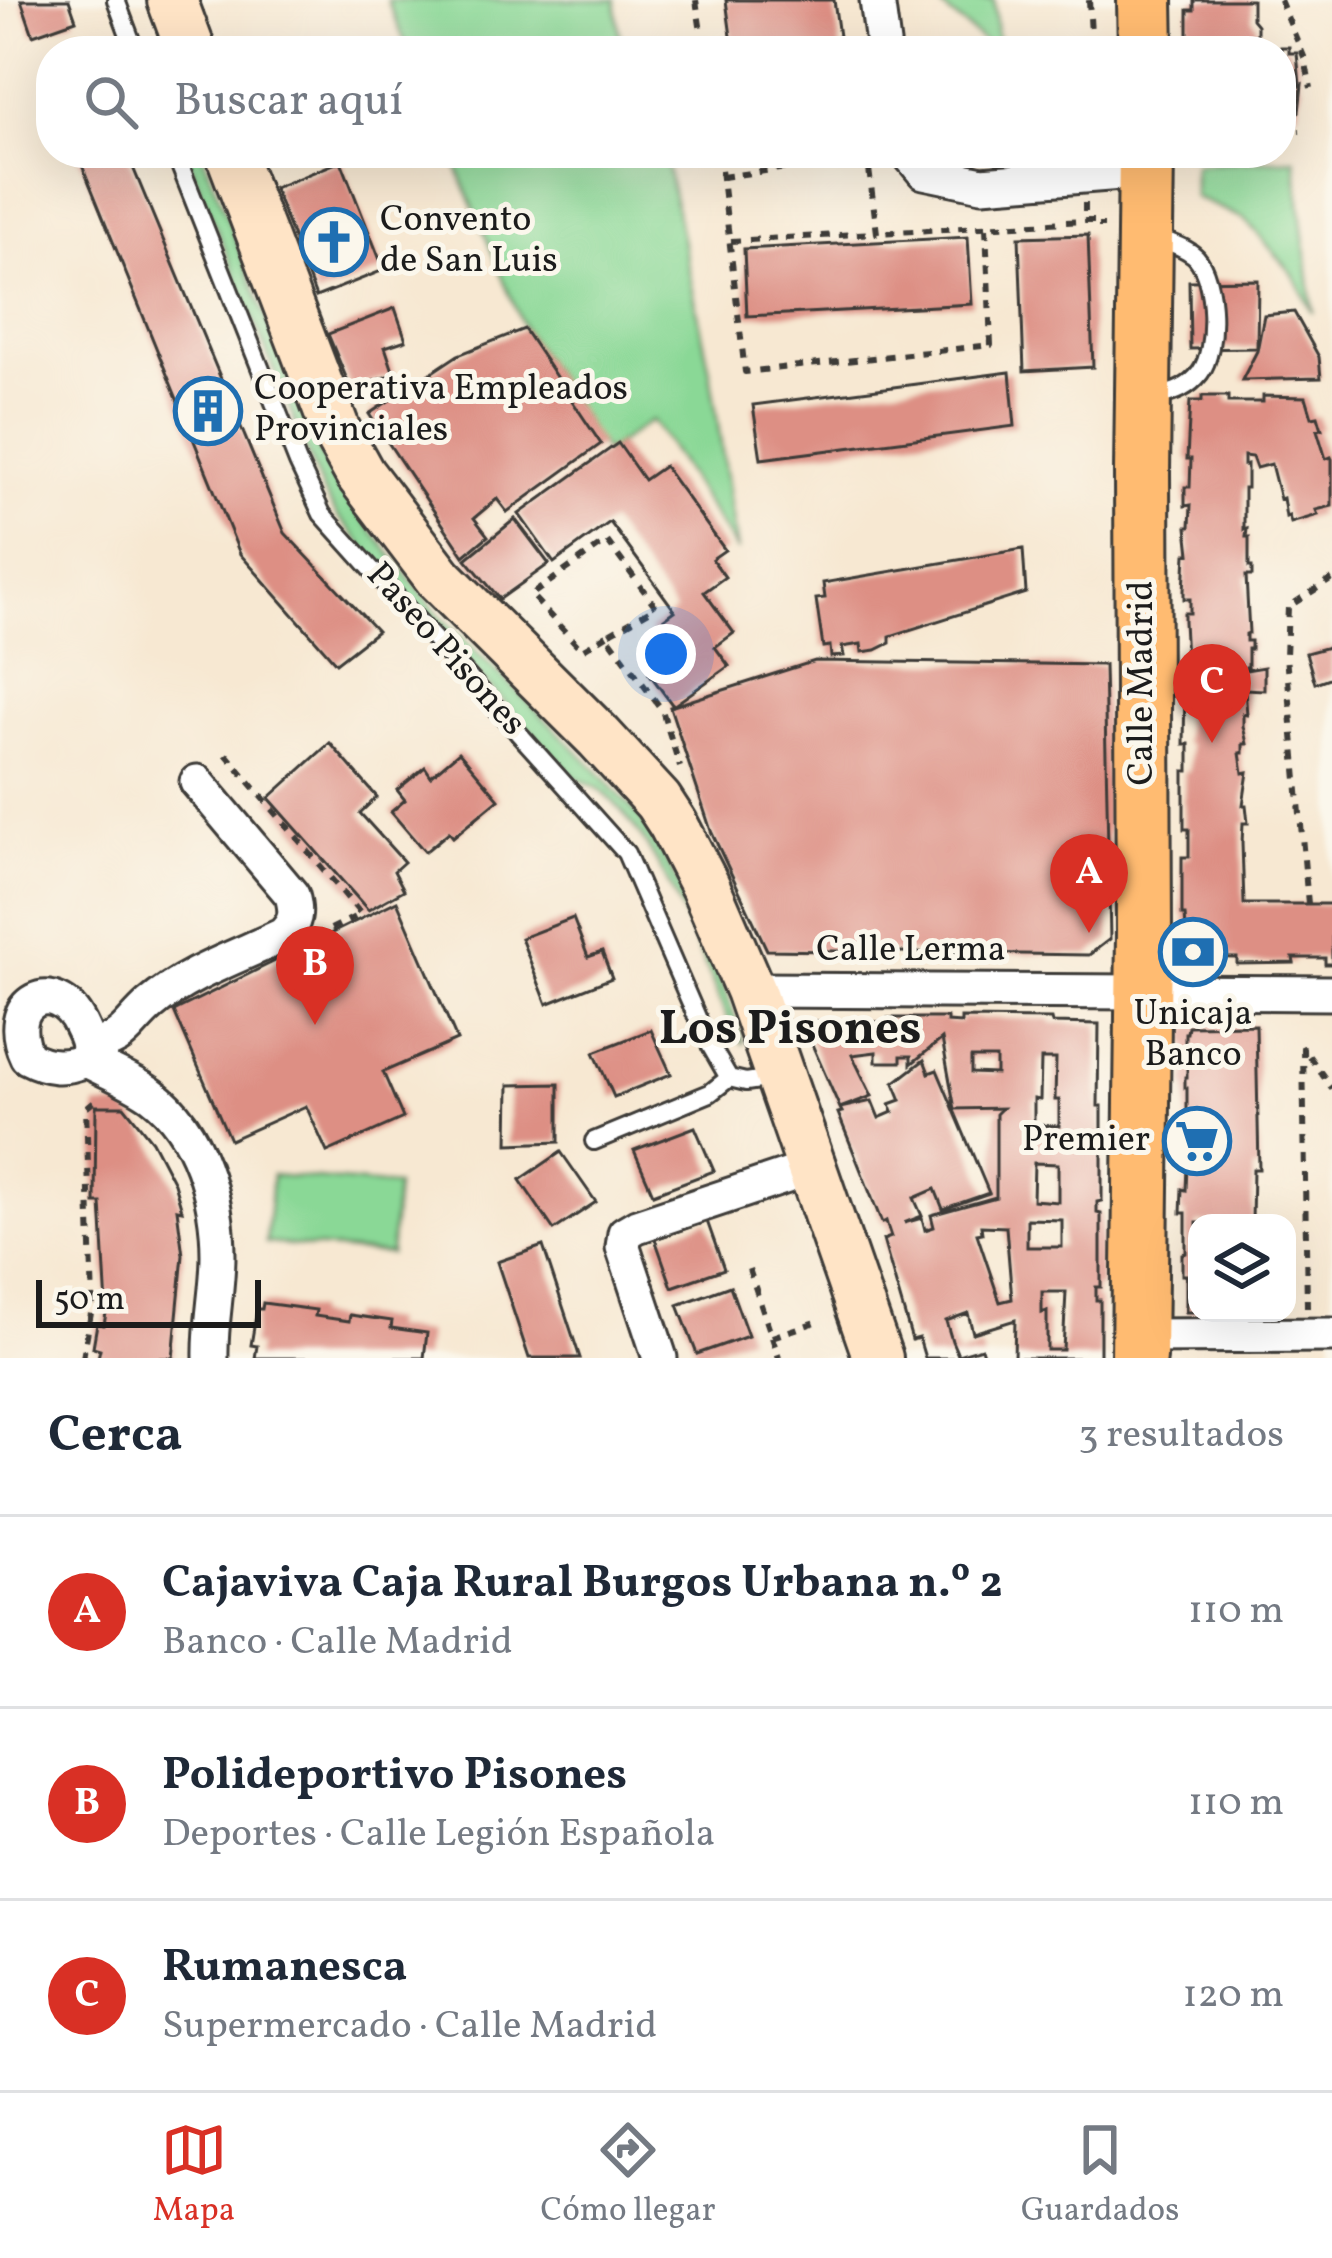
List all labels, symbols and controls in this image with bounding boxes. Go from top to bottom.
search box [36,36,1296,168]
icon: search [78,69,144,135]
text: Buscar aquí [174,71,403,134]
place label: Convento de San Luis [380,196,558,287]
church icon: Convento de San Luis [299,207,369,277]
place label: Cooperativa Empleados Provinciales [254,365,628,456]
building icon: Cooperativa Empleados Provinciales [173,376,243,446]
street label: Paseo Pisones [354,552,536,748]
street label: Calle Madrid [1118,580,1168,786]
your location [636,624,696,684]
pin: C [1173,644,1251,743]
pin: A [1050,834,1128,933]
bank icon: Unicaja Banco [1158,917,1228,987]
pin: B [276,926,354,1025]
street label: Calle Lerma [816,926,1006,976]
place label: Unicaja Banco [1134,990,1252,1081]
district label: Los Pisones [659,997,921,1064]
supermarket icon: Premier [1162,1106,1232,1176]
place label: Premier [1022,1116,1150,1166]
map controls [1188,1214,1296,1322]
button: layers [1188,1214,1296,1322]
scale bar [36,1274,261,1327]
text: 50 m [54,1278,125,1324]
text: Cerca [48,1401,183,1472]
text: 3 resultados [1078,1409,1284,1463]
text: Cajaviva Caja Rural Burgos Urbana n.º 2 [162,1553,1003,1616]
text: A [73,1585,101,1639]
text: 110 m [1188,1585,1284,1639]
text: Banco · Calle Madrid [162,1616,513,1670]
text: Polideportivo Pisones [162,1745,627,1808]
text: B [74,1777,100,1831]
text: 110 m [1188,1777,1284,1831]
text: Deportes · Calle Legión Española [162,1808,715,1862]
text: Rumanesca [162,1937,407,2000]
text: C [74,1969,100,2023]
text: 120 m [1183,1969,1284,2023]
text: Supermercado · Calle Madrid [162,2000,657,2054]
tab: Mapa [153,2117,235,2235]
tab: Cómo llegar [541,2117,716,2235]
tab: Guardados [1021,2117,1179,2235]

